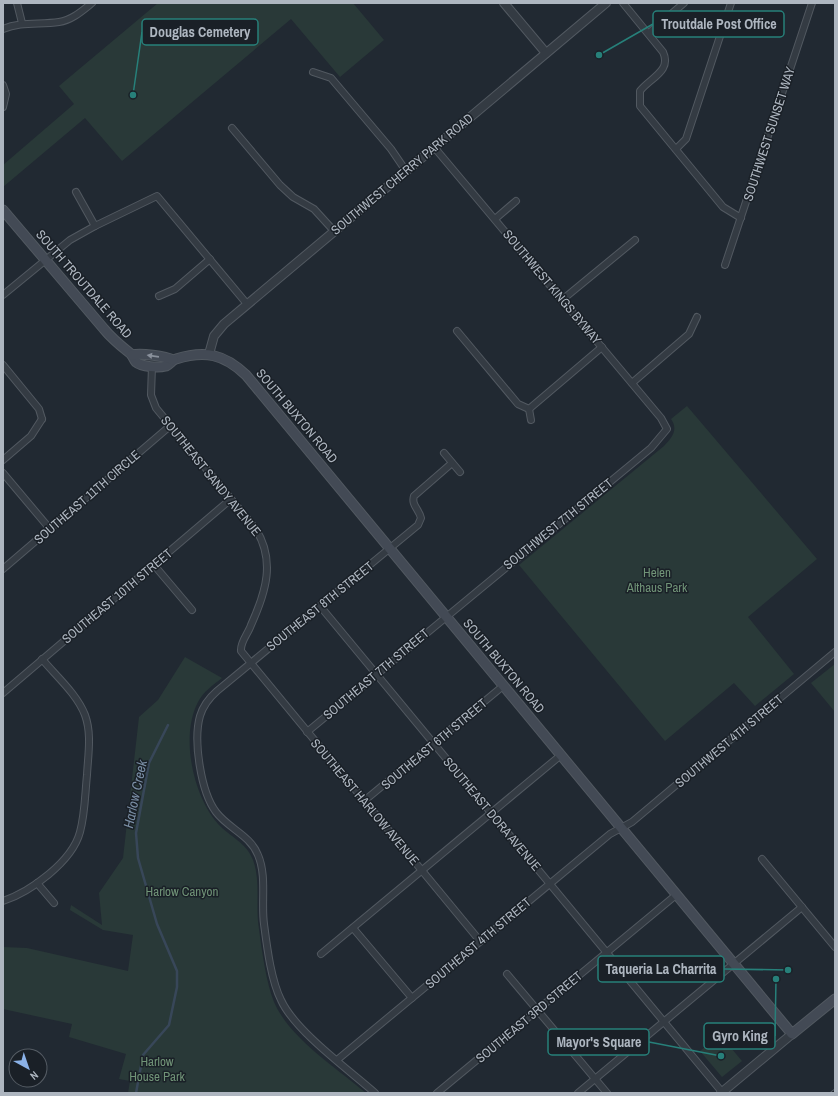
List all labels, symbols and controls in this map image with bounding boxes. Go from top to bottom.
callout: Troutdale Post Office [653,11,784,37]
text: Troutdale Post Office [661,15,777,33]
callout: Douglas Cemetery [142,19,258,45]
text: Douglas Cemetery [150,23,251,41]
street label: SOUTHWEST SUNSET WAY [739,65,799,203]
street label: SOUTHWEST CHERRY PARK ROAD [327,109,477,239]
street label: SOUTH TROUTDALE ROAD [32,226,136,342]
street label: SOUTHWEST KINGS BYWAY [499,226,605,348]
one-way arrow [147,353,159,359]
street label: SOUTH BUXTON ROAD [252,365,342,467]
street label: SOUTHEAST SANDY AVENUE [157,412,265,540]
street label: SOUTHEAST 11TH CIRCLE [30,446,144,548]
street label: SOUTHWEST 7TH STREET [500,474,617,573]
street label: SOUTHEAST 10TH STREET [58,544,176,647]
street label: SOUTHEAST 8TH STREET [263,557,377,654]
park label: Helen Althaus Park [626,564,688,596]
street label: SOUTH BUXTON ROAD [459,615,549,717]
street label: SOUTHEAST 7TH STREET [320,624,433,723]
street label: SOUTHWEST 4TH STREET [671,690,787,791]
street label: SOUTHEAST 6TH STREET [378,694,491,793]
street label: SOUTHEAST HARLOW AVENUE [307,735,423,869]
street label: SOUTHEAST DORA AVENUE [439,754,545,874]
water label: Harlow Creek [119,757,151,830]
park label: Harlow Canyon [146,883,218,900]
street label: SOUTHEAST 4TH STREET [422,893,535,992]
callout: Taqueria La Charrita [598,956,724,982]
text: Taqueria La Charrita [606,960,717,978]
street label: SOUTHEAST 3RD STREET [472,967,586,1067]
callout: Gyro King [704,1023,775,1049]
text: Gyro King [712,1027,768,1045]
callout: Mayor's Square [548,1029,649,1055]
text: Mayor's Square [556,1033,642,1051]
north arrow [8,1048,48,1088]
park label: Harlow House Park [129,1053,186,1085]
text: N [27,1068,41,1083]

